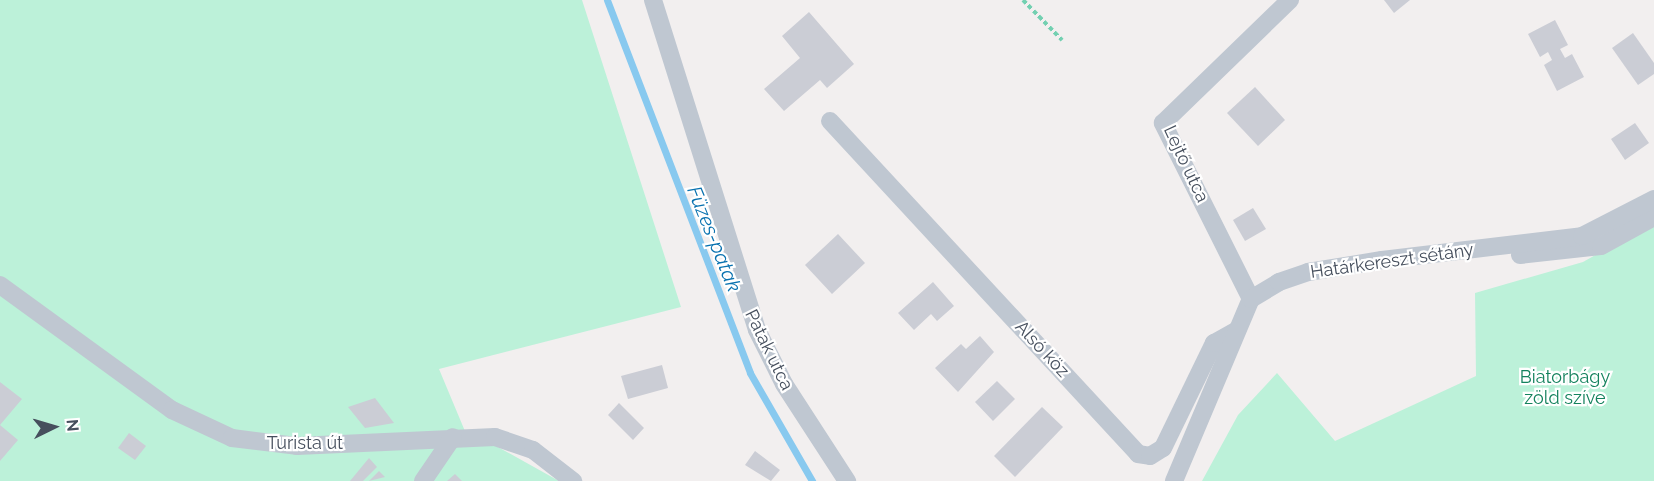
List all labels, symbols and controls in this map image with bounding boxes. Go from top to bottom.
street label: Lejtő utca [1159,122,1213,206]
water label: Füzes-patak [682,183,746,295]
street label: Határkereszt sétány [1309,239,1475,283]
street label: Patak utca [740,306,798,394]
street label: Alsó köz [1010,316,1074,382]
park label: Biatorbágy zöld szíve [1520,367,1610,410]
north arrow [24,397,84,457]
text: N [62,418,82,432]
street label: Turista út [267,432,343,454]

